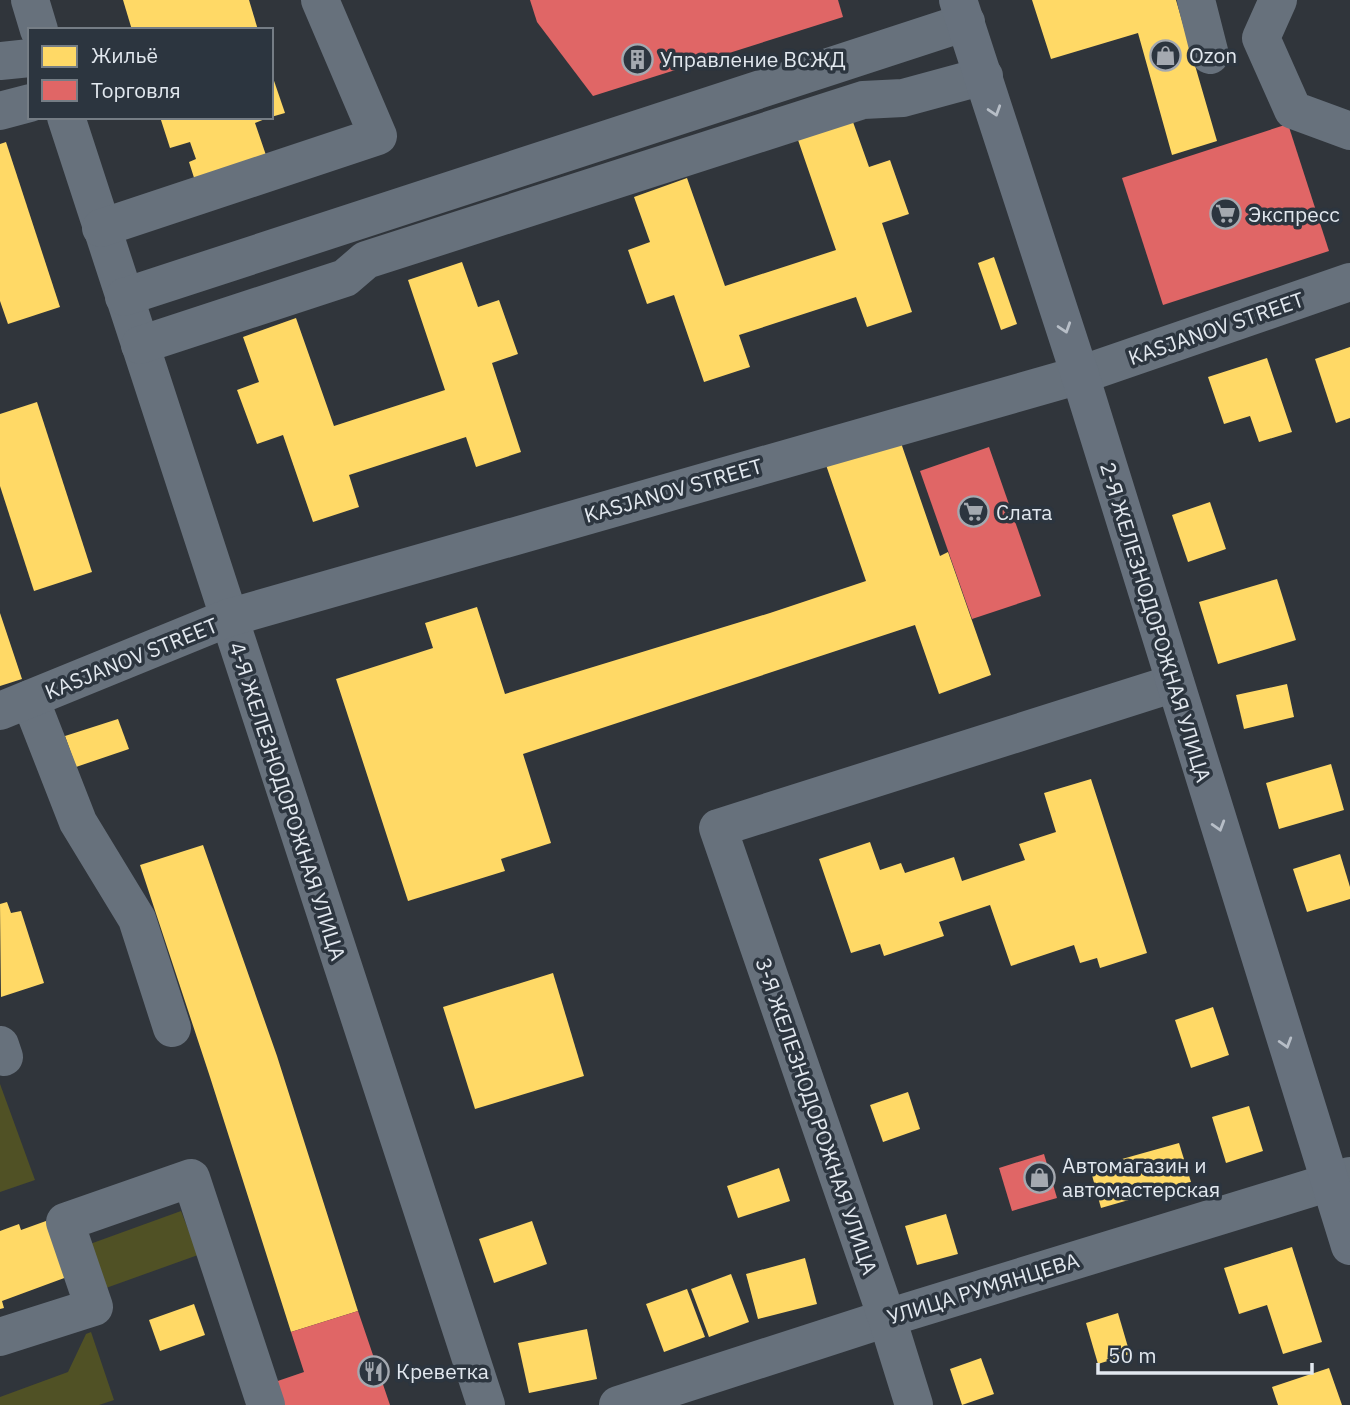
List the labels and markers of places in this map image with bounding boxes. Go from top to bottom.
shop icon: Ozon [1149,38,1183,72]
place label: Ozon [1189,41,1237,69]
building icon: Управление ВСЖД [620,42,654,76]
place label: Управление ВСЖД [660,45,846,73]
supermarket icon: Экспресс [1208,197,1242,231]
place label: Экспресс [1248,200,1340,228]
supermarket icon: Слата [956,495,990,529]
place label: Слата [996,498,1053,526]
place label: Автомагазин и автомастерская [1062,1151,1220,1203]
shop icon: Автомагазин и автомастерская [1022,1160,1056,1194]
restaurant icon: Креветка [356,1354,390,1388]
place label: Креветка [396,1357,489,1385]

